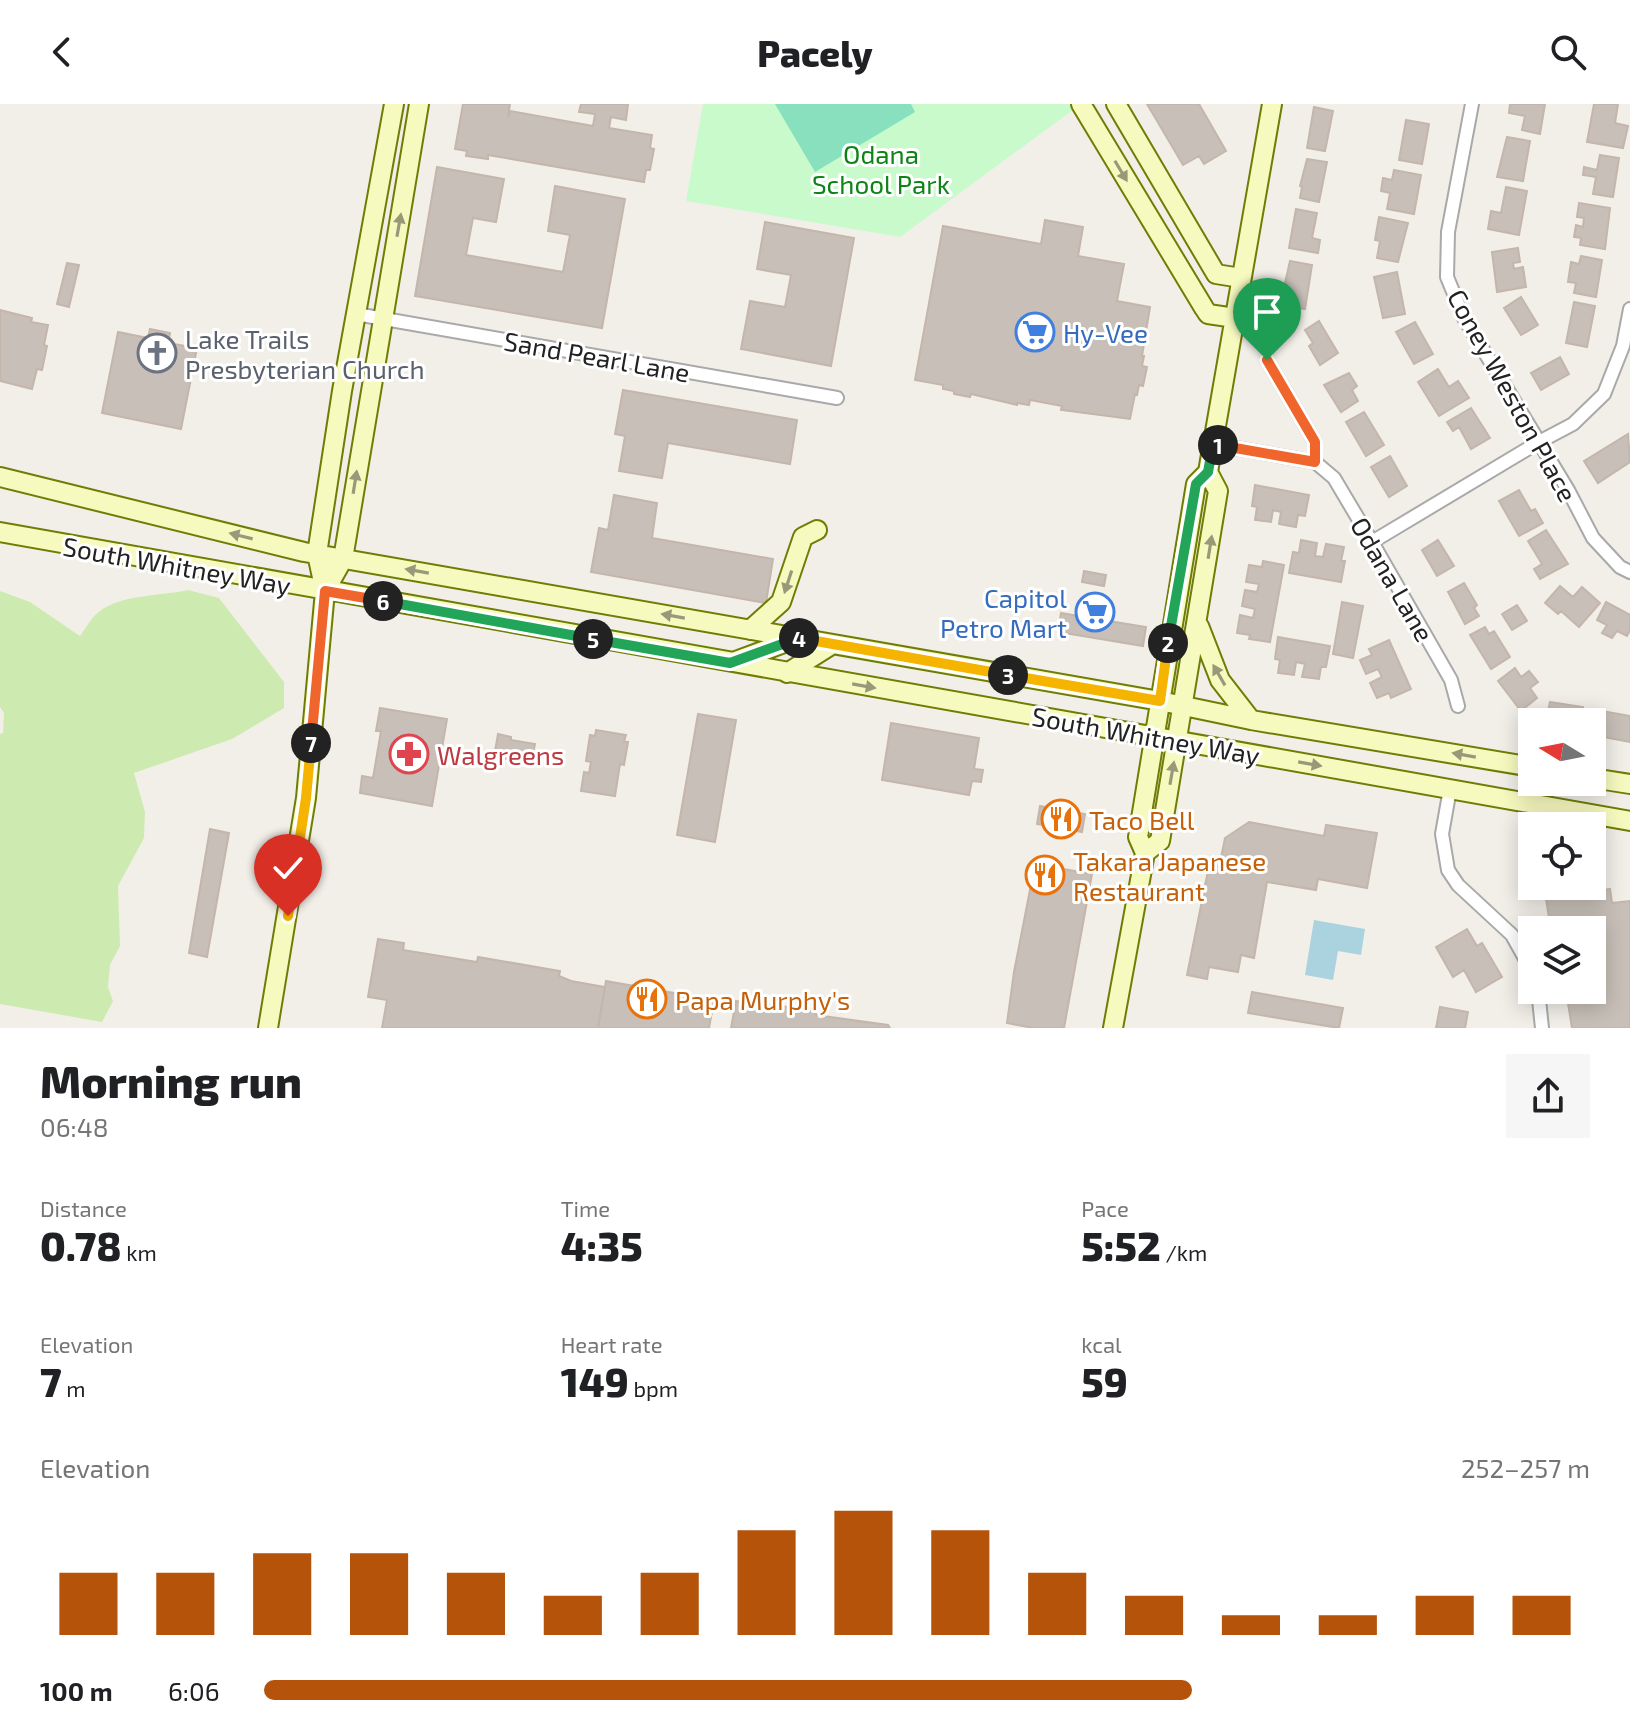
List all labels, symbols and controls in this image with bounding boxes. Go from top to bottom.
icon: back [40,30,84,74]
icon: search [1546,30,1590,74]
text: Pacely [757,31,873,74]
park label: Odana School Park [812,138,950,199]
one-way arrow [1114,160,1128,182]
one-way arrow [393,212,405,237]
pin [1233,278,1301,360]
street label: Coney Weston Place [1442,283,1584,507]
icon: arrive [1245,290,1289,334]
supermarket icon: Hy-Vee [1014,311,1056,353]
place label: Hy-Vee [1063,317,1148,348]
place label: Lake Trails Presbyterian Church [185,323,425,384]
street label: Sand Pearl Lane [502,324,692,388]
church icon: Lake Trails Presbyterian Church [136,332,178,374]
pin: 1 [1198,425,1238,465]
text: 1 [1213,432,1223,458]
one-way arrow [350,469,362,494]
street label: Odana Lane [1345,511,1441,647]
one-way arrow [229,529,254,541]
street label: South Whitney Way [61,530,294,600]
one-way arrow [1204,534,1217,559]
one-way arrow [404,565,429,577]
one-way arrow [782,571,794,595]
pin: 6 [363,581,403,621]
place label: Capitol Petro Mart [940,582,1067,643]
text: 6 [377,588,389,614]
supermarket icon: Capitol Petro Mart [1074,591,1116,633]
one-way arrow [660,610,685,622]
pin: 4 [779,618,819,658]
pin: 5 [573,619,613,659]
pin: 2 [1148,623,1188,663]
text: 4 [792,625,806,651]
text: 5 [587,626,599,652]
text: 2 [1162,630,1174,656]
pin: 3 [988,655,1028,695]
text: 3 [1002,662,1014,688]
one-way arrow [1212,664,1226,686]
one-way arrow [852,681,877,693]
street label: South Whitney Way [1030,700,1263,770]
north arrow [1518,708,1606,796]
map controls [1518,708,1606,1004]
pin: 7 [291,723,331,763]
text: 7 [305,730,317,756]
pharmacy icon: Walgreens [388,733,430,775]
place label: Walgreens [437,739,564,770]
one-way arrow [1451,749,1476,761]
one-way arrow [1298,759,1323,771]
one-way arrow [1167,760,1179,785]
restaurant icon: Taco Bell [1040,798,1082,840]
place label: Taco Bell [1089,804,1195,835]
button: locate [1518,812,1606,900]
pin [254,834,322,916]
place label: Takara Japanese Restaurant [1073,845,1266,906]
icon: check [266,846,310,890]
restaurant icon: Takara Japanese Restaurant [1024,854,1066,896]
button: layers [1518,916,1606,1004]
restaurant icon: Papa Murphy's [626,978,668,1020]
place label: Papa Murphy's [675,984,850,1015]
text: Morning run [40,1054,302,1107]
button: share [1506,1054,1590,1138]
text: 06:48 [40,1111,108,1142]
text: Distance [40,1195,127,1221]
text: Time [561,1195,610,1221]
text: Pace [1081,1195,1129,1221]
text: 0.78 [40,1221,121,1269]
text: 4:35 [561,1221,643,1269]
text: 5:52 [1081,1221,1161,1269]
text: km [121,1239,157,1265]
text: /km [1161,1239,1207,1265]
text: Elevation [40,1331,133,1357]
text: Heart rate [561,1331,662,1357]
text: kcal [1081,1331,1122,1357]
text: 7 [40,1357,61,1405]
text: 149 [561,1357,629,1405]
text: 59 [1081,1357,1128,1405]
text: m [61,1375,86,1401]
text: bpm [629,1375,678,1401]
text: Elevation [40,1452,150,1483]
text: 252–257 m [1461,1452,1590,1483]
text: 100 m [40,1675,113,1706]
text: 6:06 [168,1675,220,1706]

